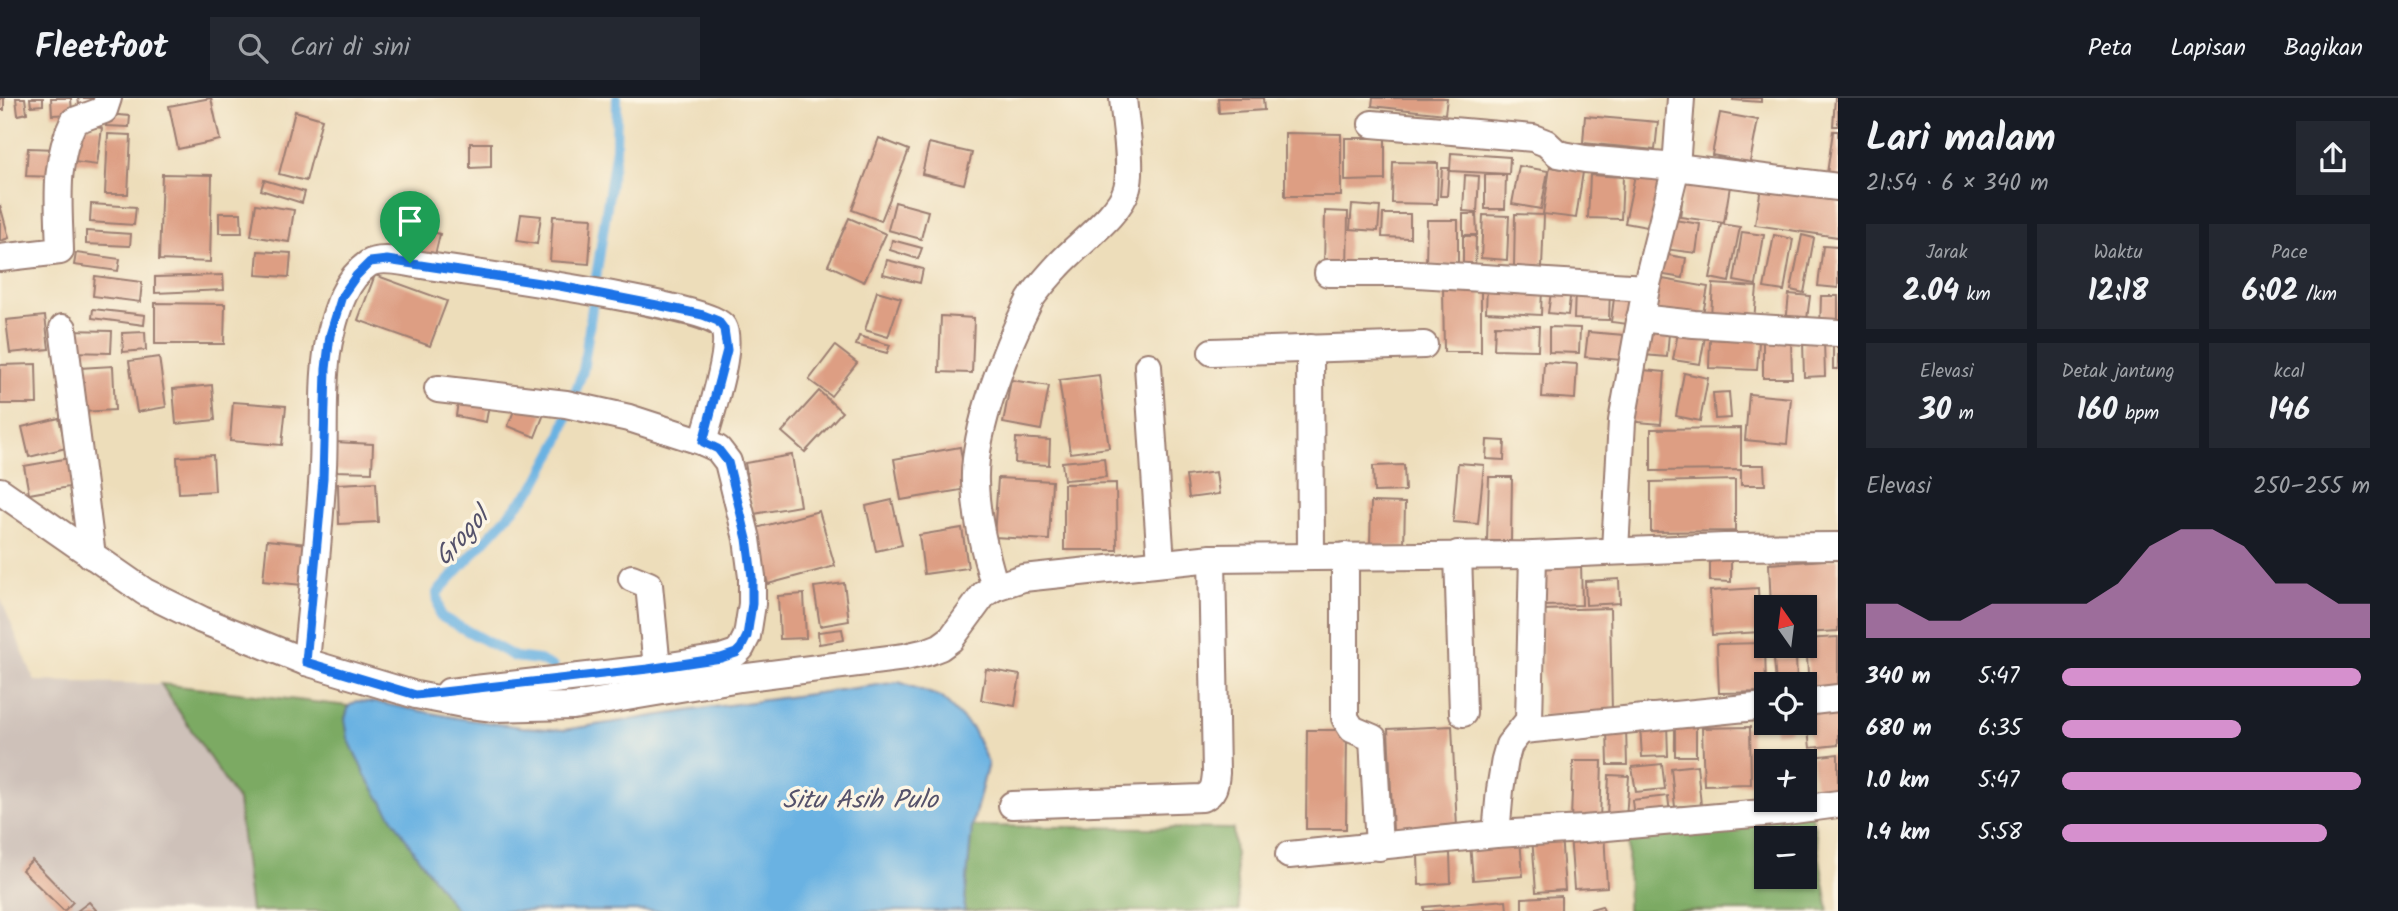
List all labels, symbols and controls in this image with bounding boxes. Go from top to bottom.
search box [210,17,700,80]
text: Fleetfoot [35,22,168,75]
text: Cari di sini [290,27,410,69]
icon: search [234,29,272,67]
text: Peta [2088,29,2132,68]
text: Lapisan [2170,29,2246,68]
text: Bagikan [2284,29,2363,68]
text: Lari malam [1866,110,2056,170]
button: share [2296,121,2370,195]
text: 21:54 · 6 × 340 m [1866,166,2048,202]
pin [380,191,440,263]
icon: arrive [391,202,429,240]
text: Jarak [1926,238,1968,268]
text: Waktu [2093,238,2143,268]
text: Pace [2271,238,2307,268]
text: 2.04 [1903,268,1959,316]
text: 12:18 [2088,268,2148,316]
text: 6:02 [2242,268,2298,316]
text: km [1959,280,1991,310]
text: /km [2298,280,2337,310]
text: Elevasi [1920,357,1974,387]
text: Detak jantung [2061,357,2175,387]
text: kcal [2274,357,2305,387]
text: 30 [1919,387,1951,435]
text: 160 [2077,387,2117,435]
text: 146 [2268,387,2310,435]
text: m [1951,399,1974,429]
text: bpm [2117,399,2159,429]
text: Elevasi [1866,469,1931,505]
text: 250–255 m [2253,469,2370,505]
water label: Grogol [425,495,504,576]
north arrow [1754,595,1816,658]
map controls [1754,595,1817,889]
text: 340 m [1866,659,1931,695]
text: 5:47 [1978,659,2019,695]
button: locate [1754,672,1817,735]
text: 680 m [1866,711,1932,747]
text: 6:35 [1978,711,2022,747]
button: + [1754,749,1817,812]
text: 1.0 km [1866,763,1929,799]
text: 5:47 [1978,763,2019,799]
water label: Situ Asih Pulo [782,780,940,822]
text: 1.4 km [1866,815,1930,851]
text: 5:58 [1978,815,2022,851]
button: − [1754,826,1817,889]

